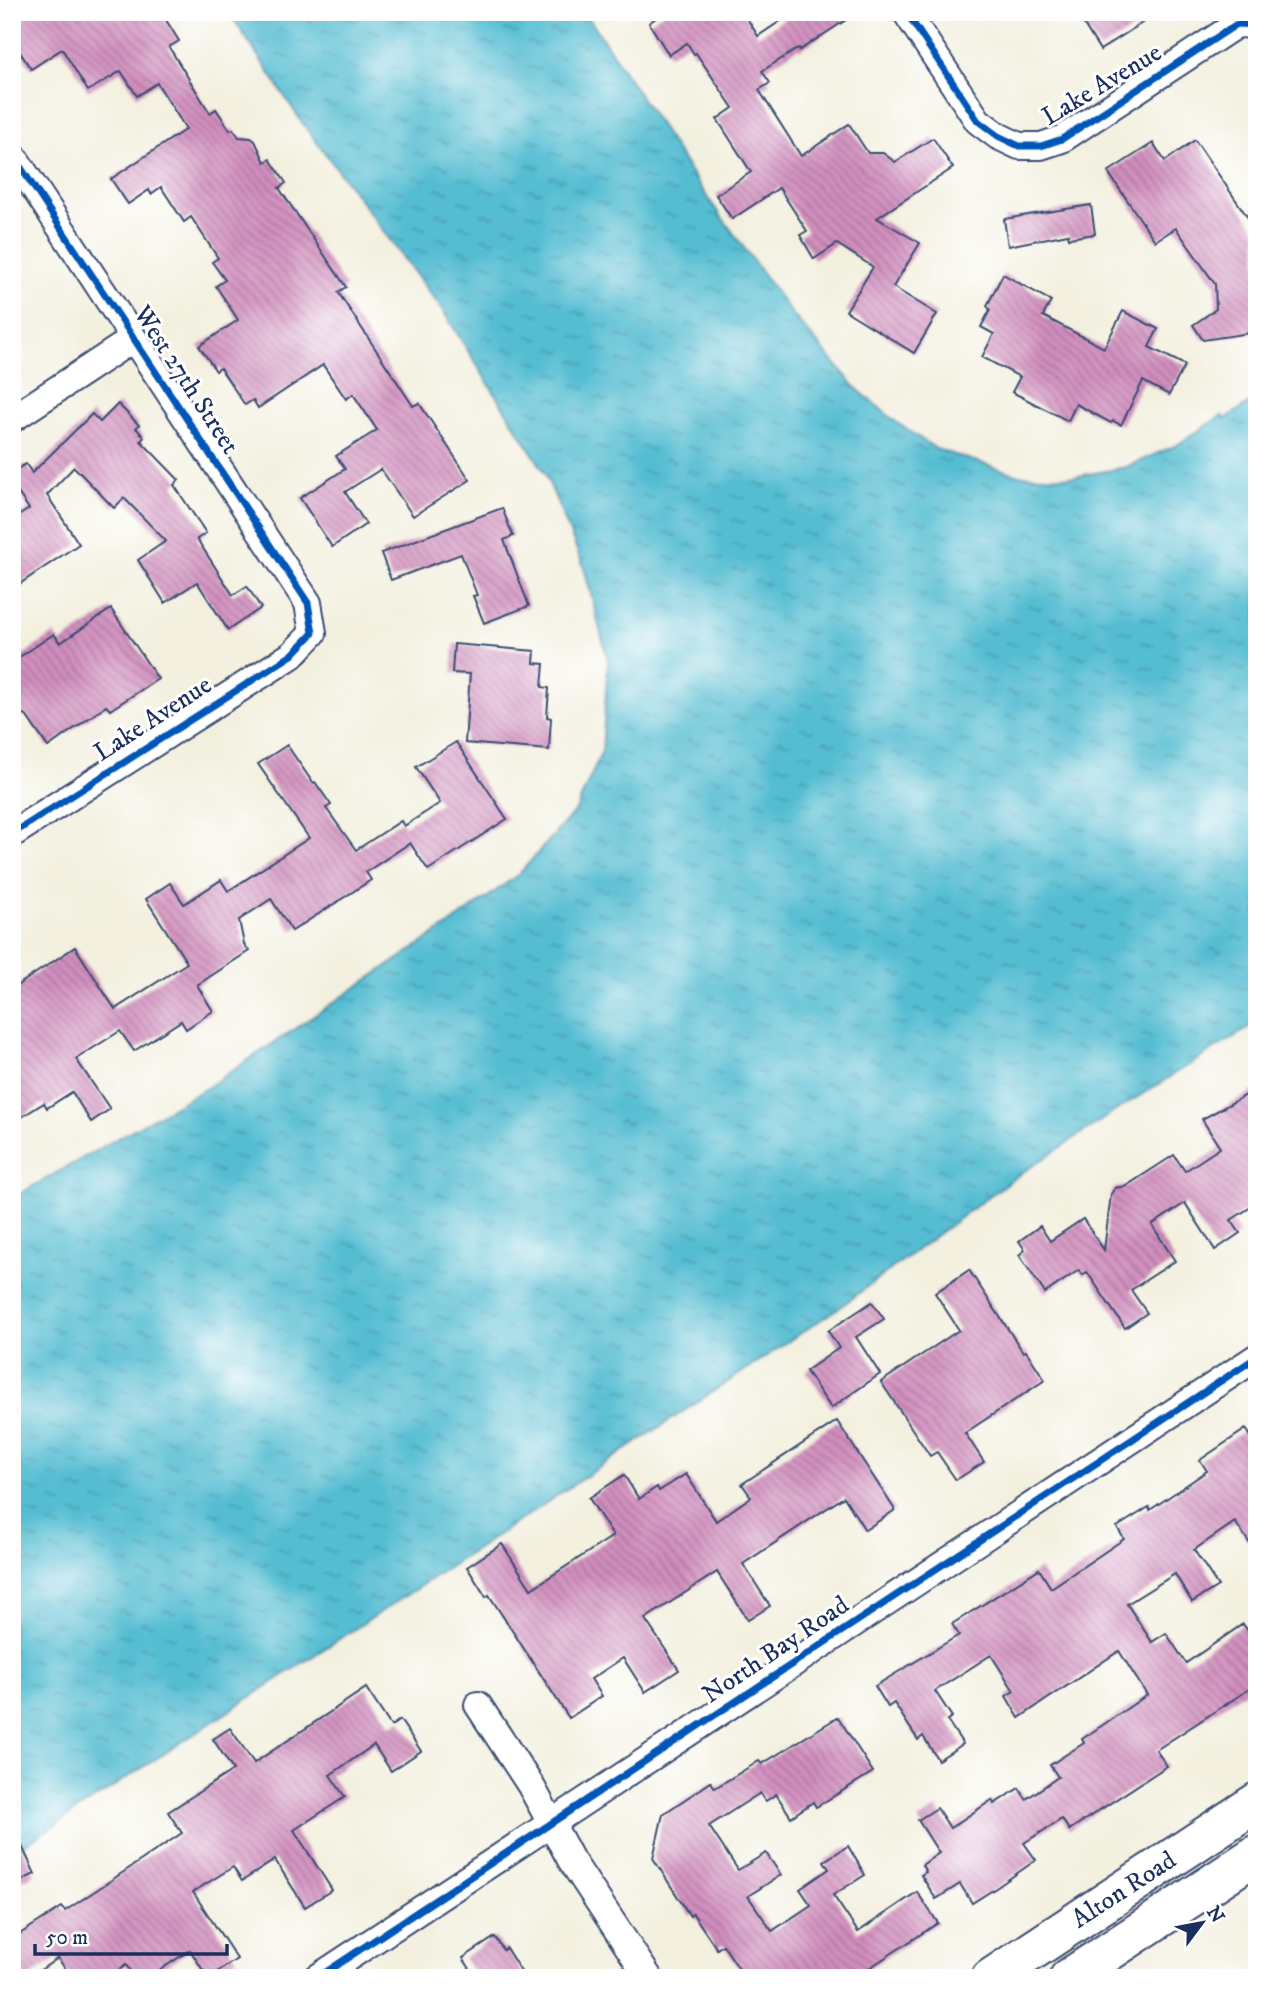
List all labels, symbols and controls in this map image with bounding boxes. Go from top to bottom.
street label: Lake Avenue [1036,36,1168,134]
street label: West 27th Street [125,299,246,461]
street label: Lake Avenue [88,669,218,769]
street label: North Bay Road [696,1589,856,1711]
street label: Alton Road [1065,1844,1183,1936]
north arrow [1168,1888,1238,1958]
text: N [1201,1902,1229,1928]
scale bar [35,1913,228,1957]
text: 50 m [46,1925,88,1951]

